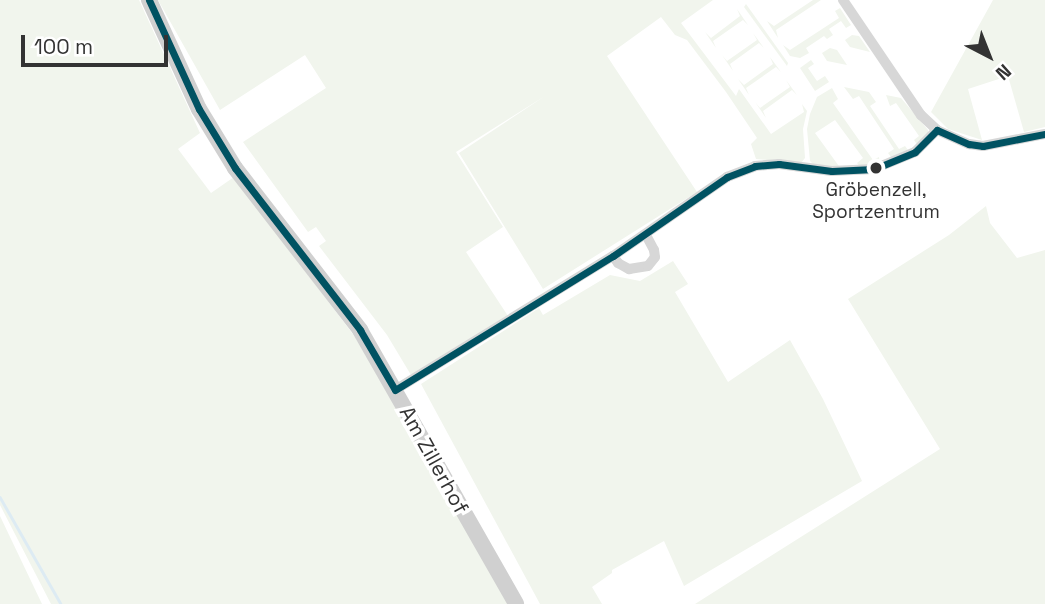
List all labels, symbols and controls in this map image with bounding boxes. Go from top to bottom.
scale bar [24,21,172,65]
north arrow [954,21,1024,91]
text: 100 m [34,33,93,60]
text: N [990,58,1016,86]
marker: Gröbenzell, Sportzentrum [869,161,883,175]
place label: Gröbenzell, Sportzentrum [812,179,940,223]
street label: Am Zillerhof [394,402,474,518]

